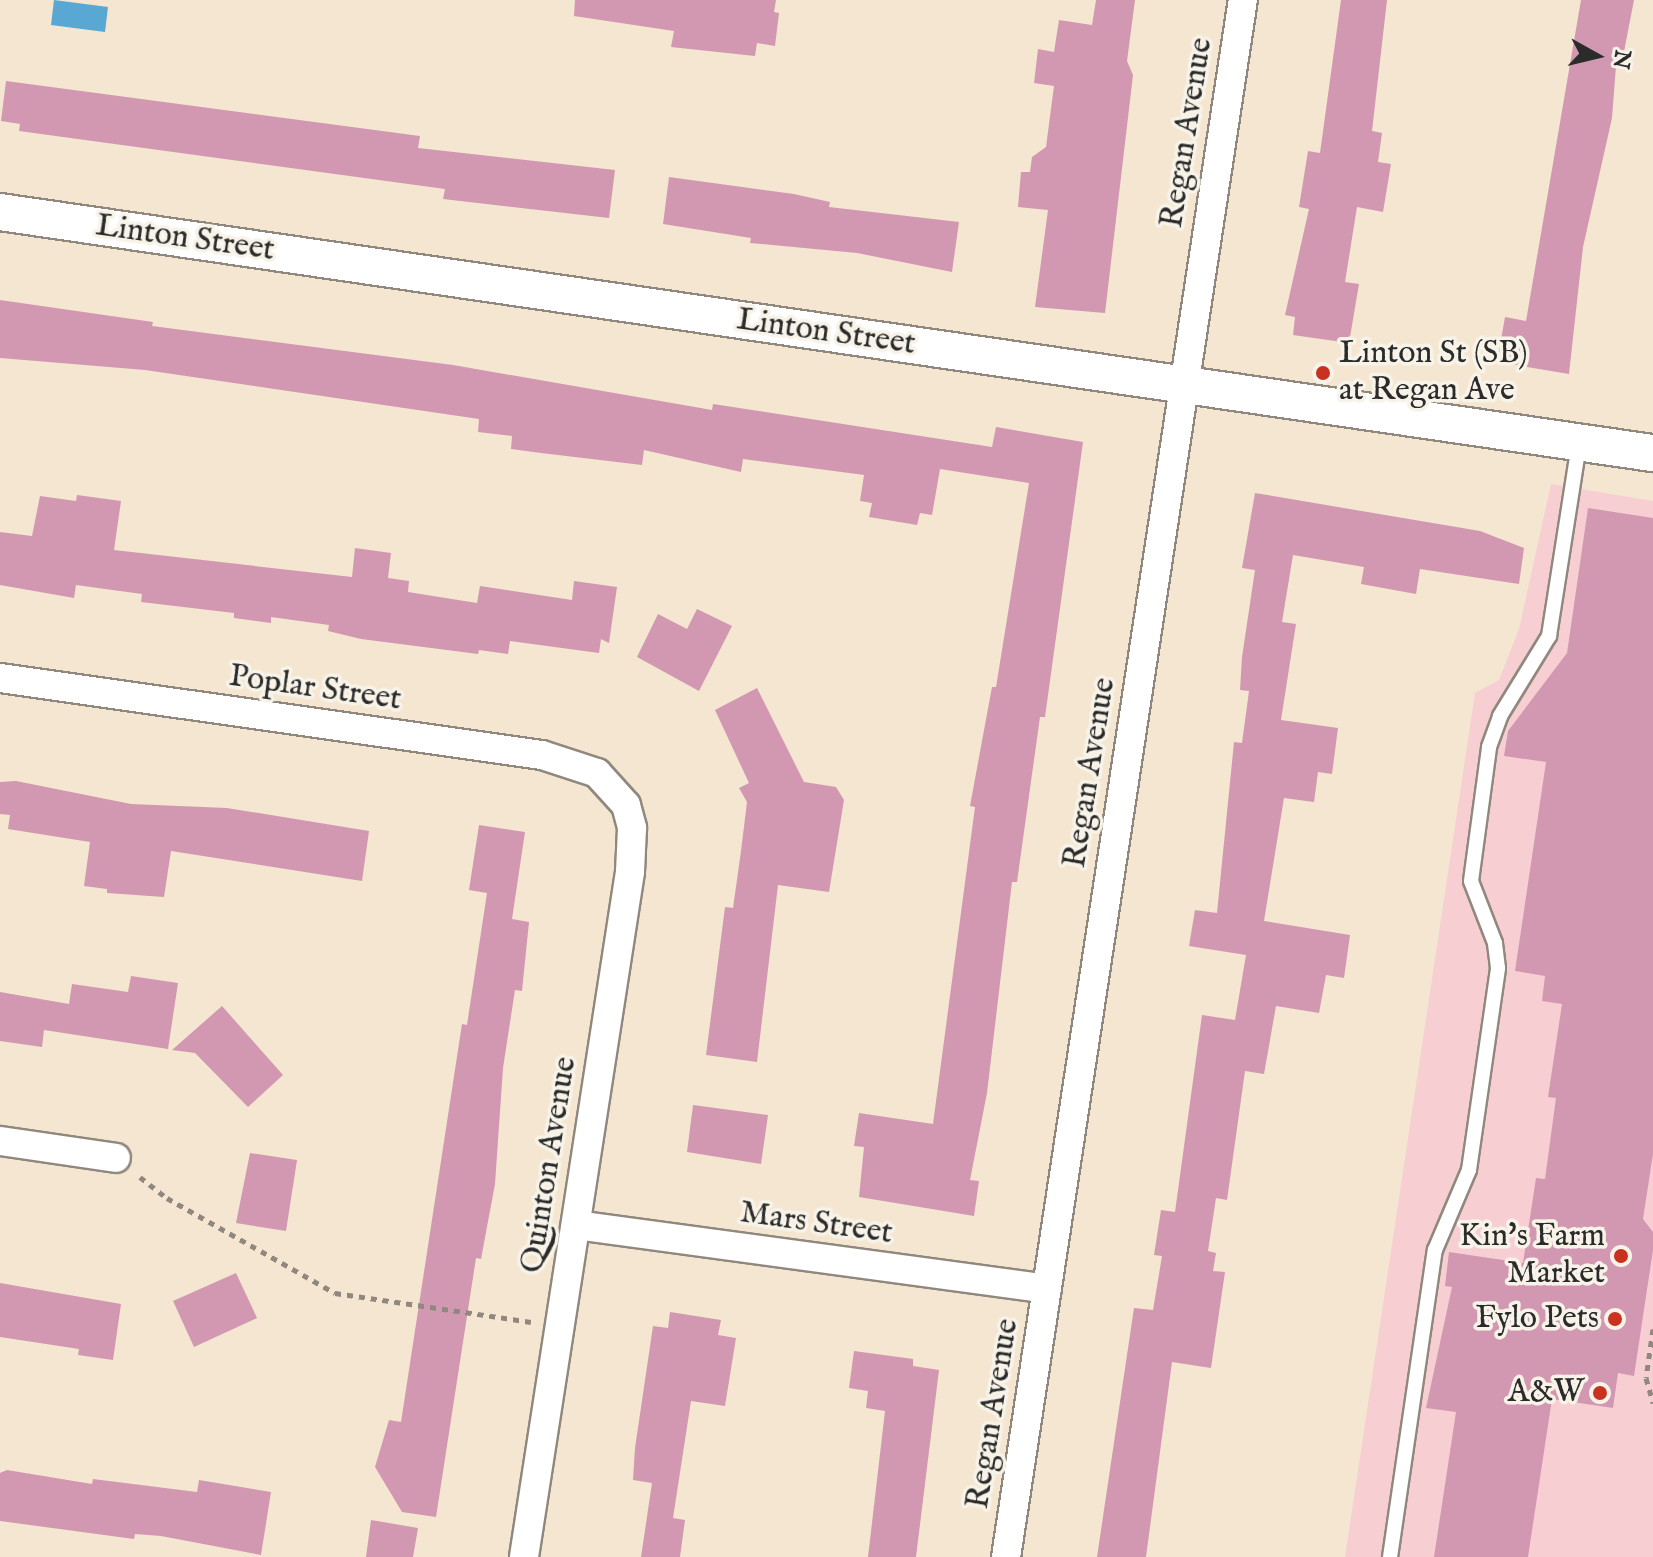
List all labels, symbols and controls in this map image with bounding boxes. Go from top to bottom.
north arrow [1557,16,1637,96]
street label: Regan Avenue [1154,35,1222,231]
text: N [1606,48,1636,71]
street label: Linton Street [93,207,277,271]
street label: Linton Street [734,301,918,365]
place label: Linton St (SB) at Regan Ave [1339,336,1528,411]
marker: Linton St (SB) at Regan Ave [1314,364,1332,382]
street label: Poplar Street [227,658,403,720]
street label: Regan Avenue [1057,675,1125,871]
street label: Quinton Avenue [514,1054,586,1276]
street label: Mars Street [737,1194,895,1254]
place label: Kin's Farm Market [1459,1219,1605,1294]
marker: Kin's Farm Market [1612,1247,1630,1265]
place label: Fylo Pets [1475,1300,1599,1338]
marker: Fylo Pets [1606,1310,1624,1328]
street label: Regan Avenue [960,1316,1028,1512]
place label: A&W [1508,1374,1584,1412]
marker: A&W [1591,1384,1609,1402]

